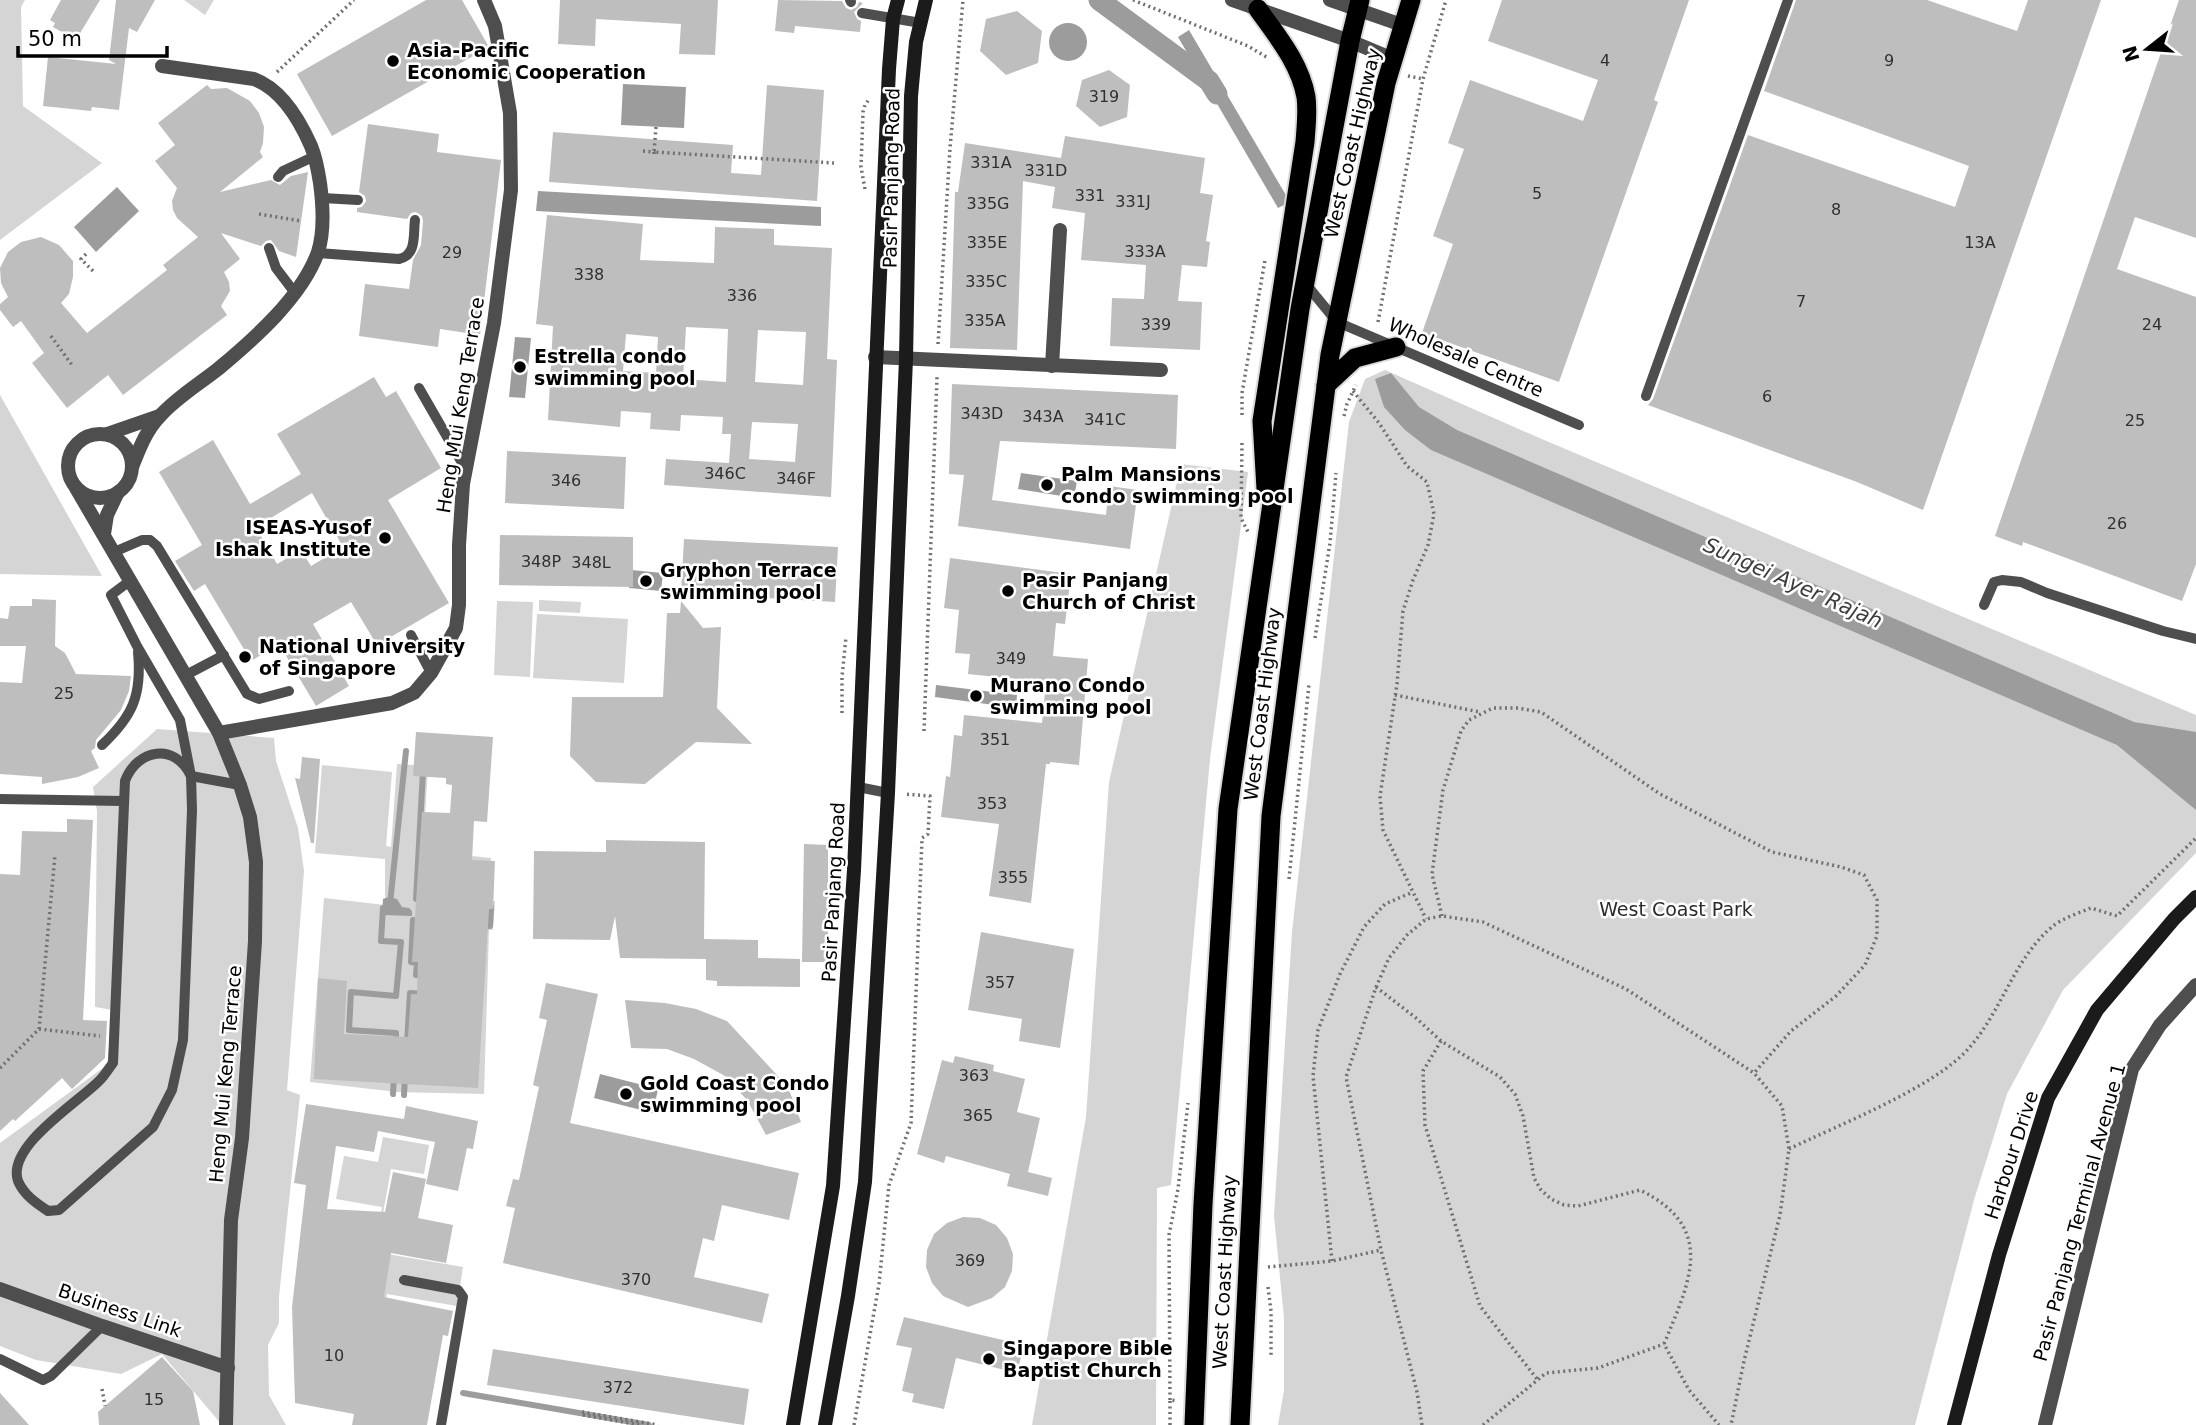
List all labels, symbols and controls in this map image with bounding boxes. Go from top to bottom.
scale bar [18,14,166,58]
north arrow [2112,14,2182,84]
text: 50 m [28,27,82,51]
place label: Asia-Pacific Economic Cooperation [407,39,646,83]
text: N [2118,43,2144,65]
street label: West Coast Highway [1319,46,1385,240]
house number: 4 [1600,51,1610,70]
house number: 9 [1884,51,1894,70]
marker: Asia-Pacific Economic Cooperation [385,53,401,69]
house number: 319 [1089,87,1119,106]
street label: Pasir Panjang Road [878,88,904,268]
house number: 331A [970,153,1012,172]
house number: 331D [1025,161,1067,180]
house number: 5 [1532,184,1542,203]
house number: 331 [1075,186,1105,205]
house number: 331J [1115,192,1151,211]
house number: 335G [967,194,1009,213]
house number: 8 [1831,200,1841,219]
house number: 335E [967,233,1007,252]
house number: 13A [1964,233,1996,252]
house number: 333A [1124,242,1166,261]
house number: 29 [442,243,462,262]
house number: 338 [574,265,604,284]
house number: 335C [965,272,1007,291]
house number: 336 [727,286,757,305]
house number: 7 [1796,292,1806,311]
street label: Heng Mui Keng Terrace [432,295,488,515]
house number: 335A [964,311,1006,330]
street label: Wholesale Centre [1385,313,1547,401]
house number: 339 [1141,315,1171,334]
house number: 24 [2142,315,2162,334]
place label: Estrella condo swimming pool [534,345,695,389]
marker: Estrella condo swimming pool [512,359,528,375]
house number: 6 [1762,387,1772,406]
house number: 343D [961,404,1003,423]
house number: 343A [1022,407,1064,426]
house number: 341C [1084,410,1126,429]
house number: 25 [2125,411,2145,430]
place label: Palm Mansions condo swimming pool [1061,463,1294,507]
house number: 346C [704,464,746,483]
house number: 346F [776,469,816,488]
house number: 346 [551,471,581,490]
marker: Palm Mansions condo swimming pool [1039,477,1055,493]
house number: 26 [2107,514,2127,533]
place label: ISEAS-Yusof Ishak Institute [215,516,372,560]
marker: ISEAS-Yusof Ishak Institute [377,530,393,546]
water label: Sungei Ayer Rajah [1700,533,1886,633]
house number: 348P [521,552,561,571]
house number: 348L [571,553,611,572]
place label: Gryphon Terrace swimming pool [660,559,837,603]
place label: Pasir Panjang Church of Christ [1022,569,1195,613]
marker: Gryphon Terrace swimming pool [638,573,654,589]
marker: Pasir Panjang Church of Christ [1000,583,1016,599]
street label: West Coast Highway [1239,606,1285,802]
place label: National University of Singapore [259,635,466,679]
marker: National University of Singapore [237,649,253,665]
house number: 349 [996,649,1026,668]
place label: Murano Condo swimming pool [990,674,1151,718]
house number: 25 [54,684,74,703]
marker: Murano Condo swimming pool [968,688,984,704]
house number: 351 [980,730,1010,749]
house number: 353 [977,794,1007,813]
street label: Pasir Panjang Road [817,801,849,983]
house number: 355 [998,868,1028,887]
park label: West Coast Park [1599,898,1753,920]
street label: Heng Mui Keng Terrace [205,964,245,1184]
house number: 357 [985,973,1015,992]
street label: Pasir Panjang Terminal Avenue 1 [2029,1061,2129,1363]
house number: 363 [959,1066,989,1085]
place label: Gold Coast Condo swimming pool [640,1072,829,1116]
marker: Gold Coast Condo swimming pool [618,1086,634,1102]
street label: Harbour Drive [1980,1088,2042,1222]
house number: 365 [963,1106,993,1125]
street label: West Coast Highway [1208,1174,1240,1370]
house number: 369 [955,1251,985,1270]
house number: 370 [621,1270,651,1289]
street label: Business Link [56,1279,184,1341]
place label: Singapore Bible Baptist Church [1003,1337,1173,1381]
house number: 10 [324,1346,344,1365]
marker: Singapore Bible Baptist Church [981,1351,997,1367]
house number: 372 [603,1378,633,1397]
house number: 15 [144,1390,164,1409]

